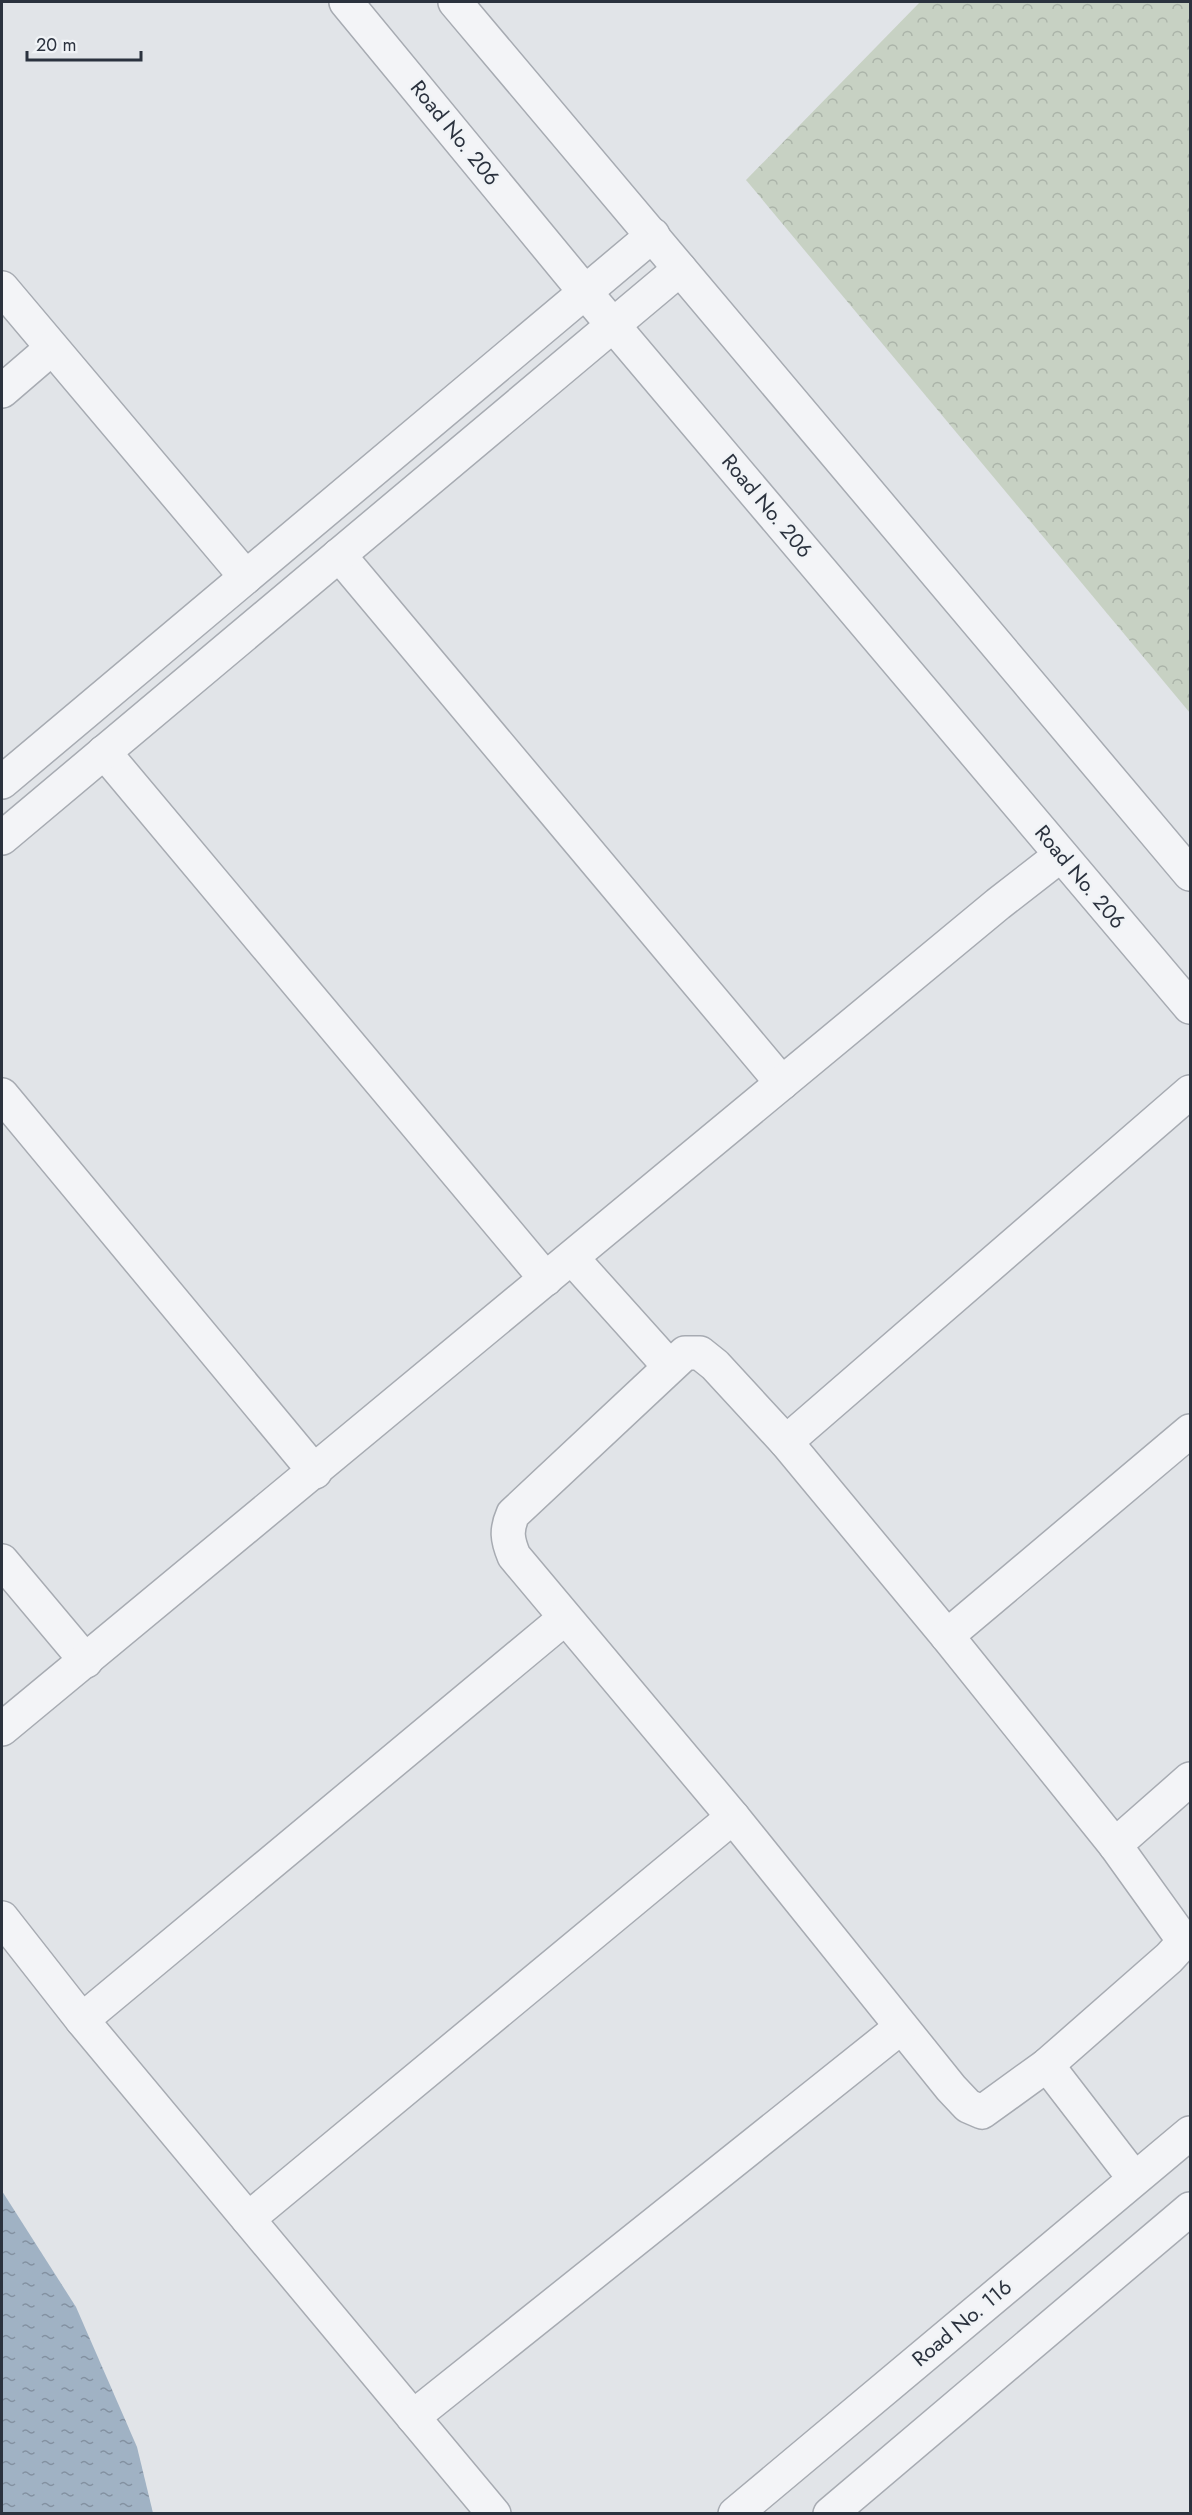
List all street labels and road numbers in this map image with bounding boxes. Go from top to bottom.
street label: Road No. 206 [403,74,507,192]
street label: Road No. 206 [715,448,819,564]
street label: Road No. 206 [1028,819,1132,935]
street label: Road No. 116 [906,2272,1018,2374]

